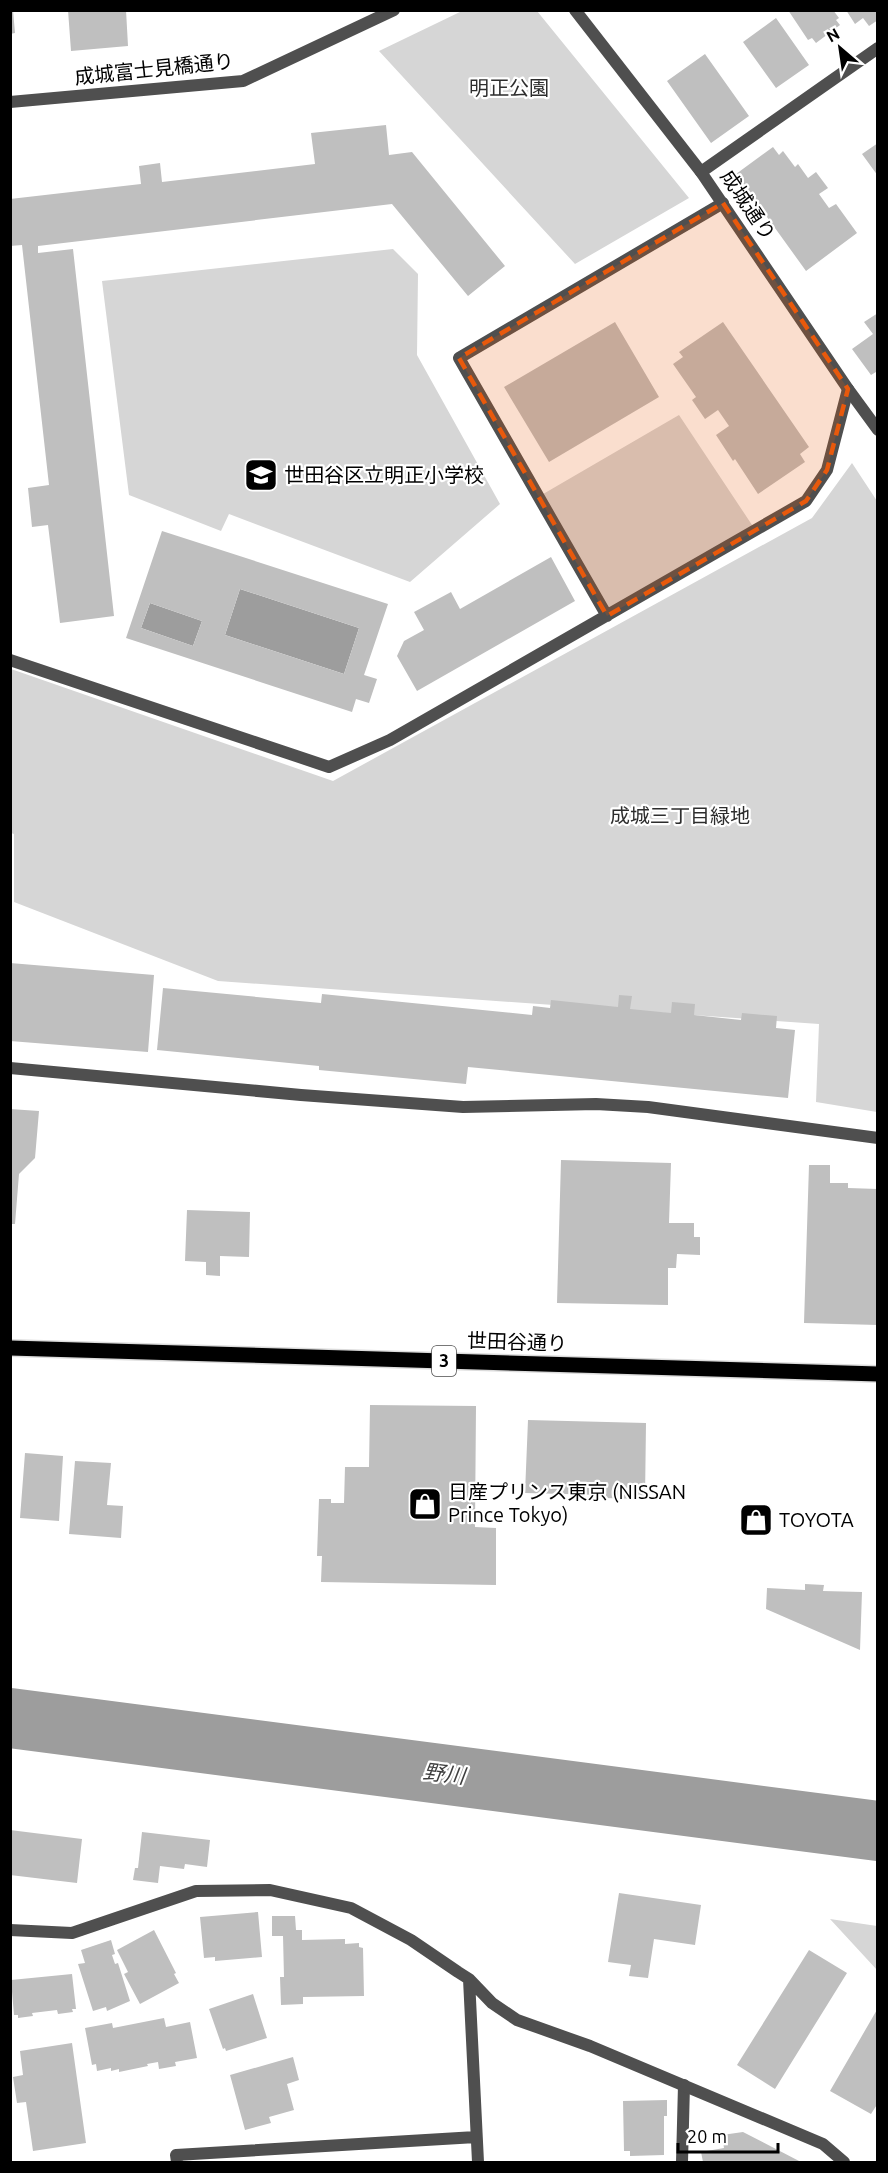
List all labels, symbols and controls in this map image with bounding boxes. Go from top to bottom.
north arrow [810,18,870,78]
text: N [823,24,842,46]
street label: 成城富士見橋通り [73,49,235,88]
park label: 明正公園 [469,76,549,99]
street label: 成城通り [717,165,780,244]
school or university icon: 世田谷区立明正小学校 [243,457,279,493]
place label: 世田谷区立明正小学校 [284,463,484,486]
park label: 成城三丁目緑地 [610,804,750,827]
street label: 世田谷通り [467,1328,567,1355]
road number: 3 [432,1346,456,1376]
place label: 日産プリンス東京 (NISSAN Prince Tokyo) [448,1480,686,1526]
shop icon: 日産プリンス東京 (NISSAN Prince Tokyo) [407,1486,443,1522]
shop icon: TOYOTA [738,1502,774,1538]
place label: TOYOTA [779,1508,854,1531]
water label: 野川 [422,1759,468,1788]
scale bar [678,2116,778,2154]
text: 20 m [687,2126,727,2146]

